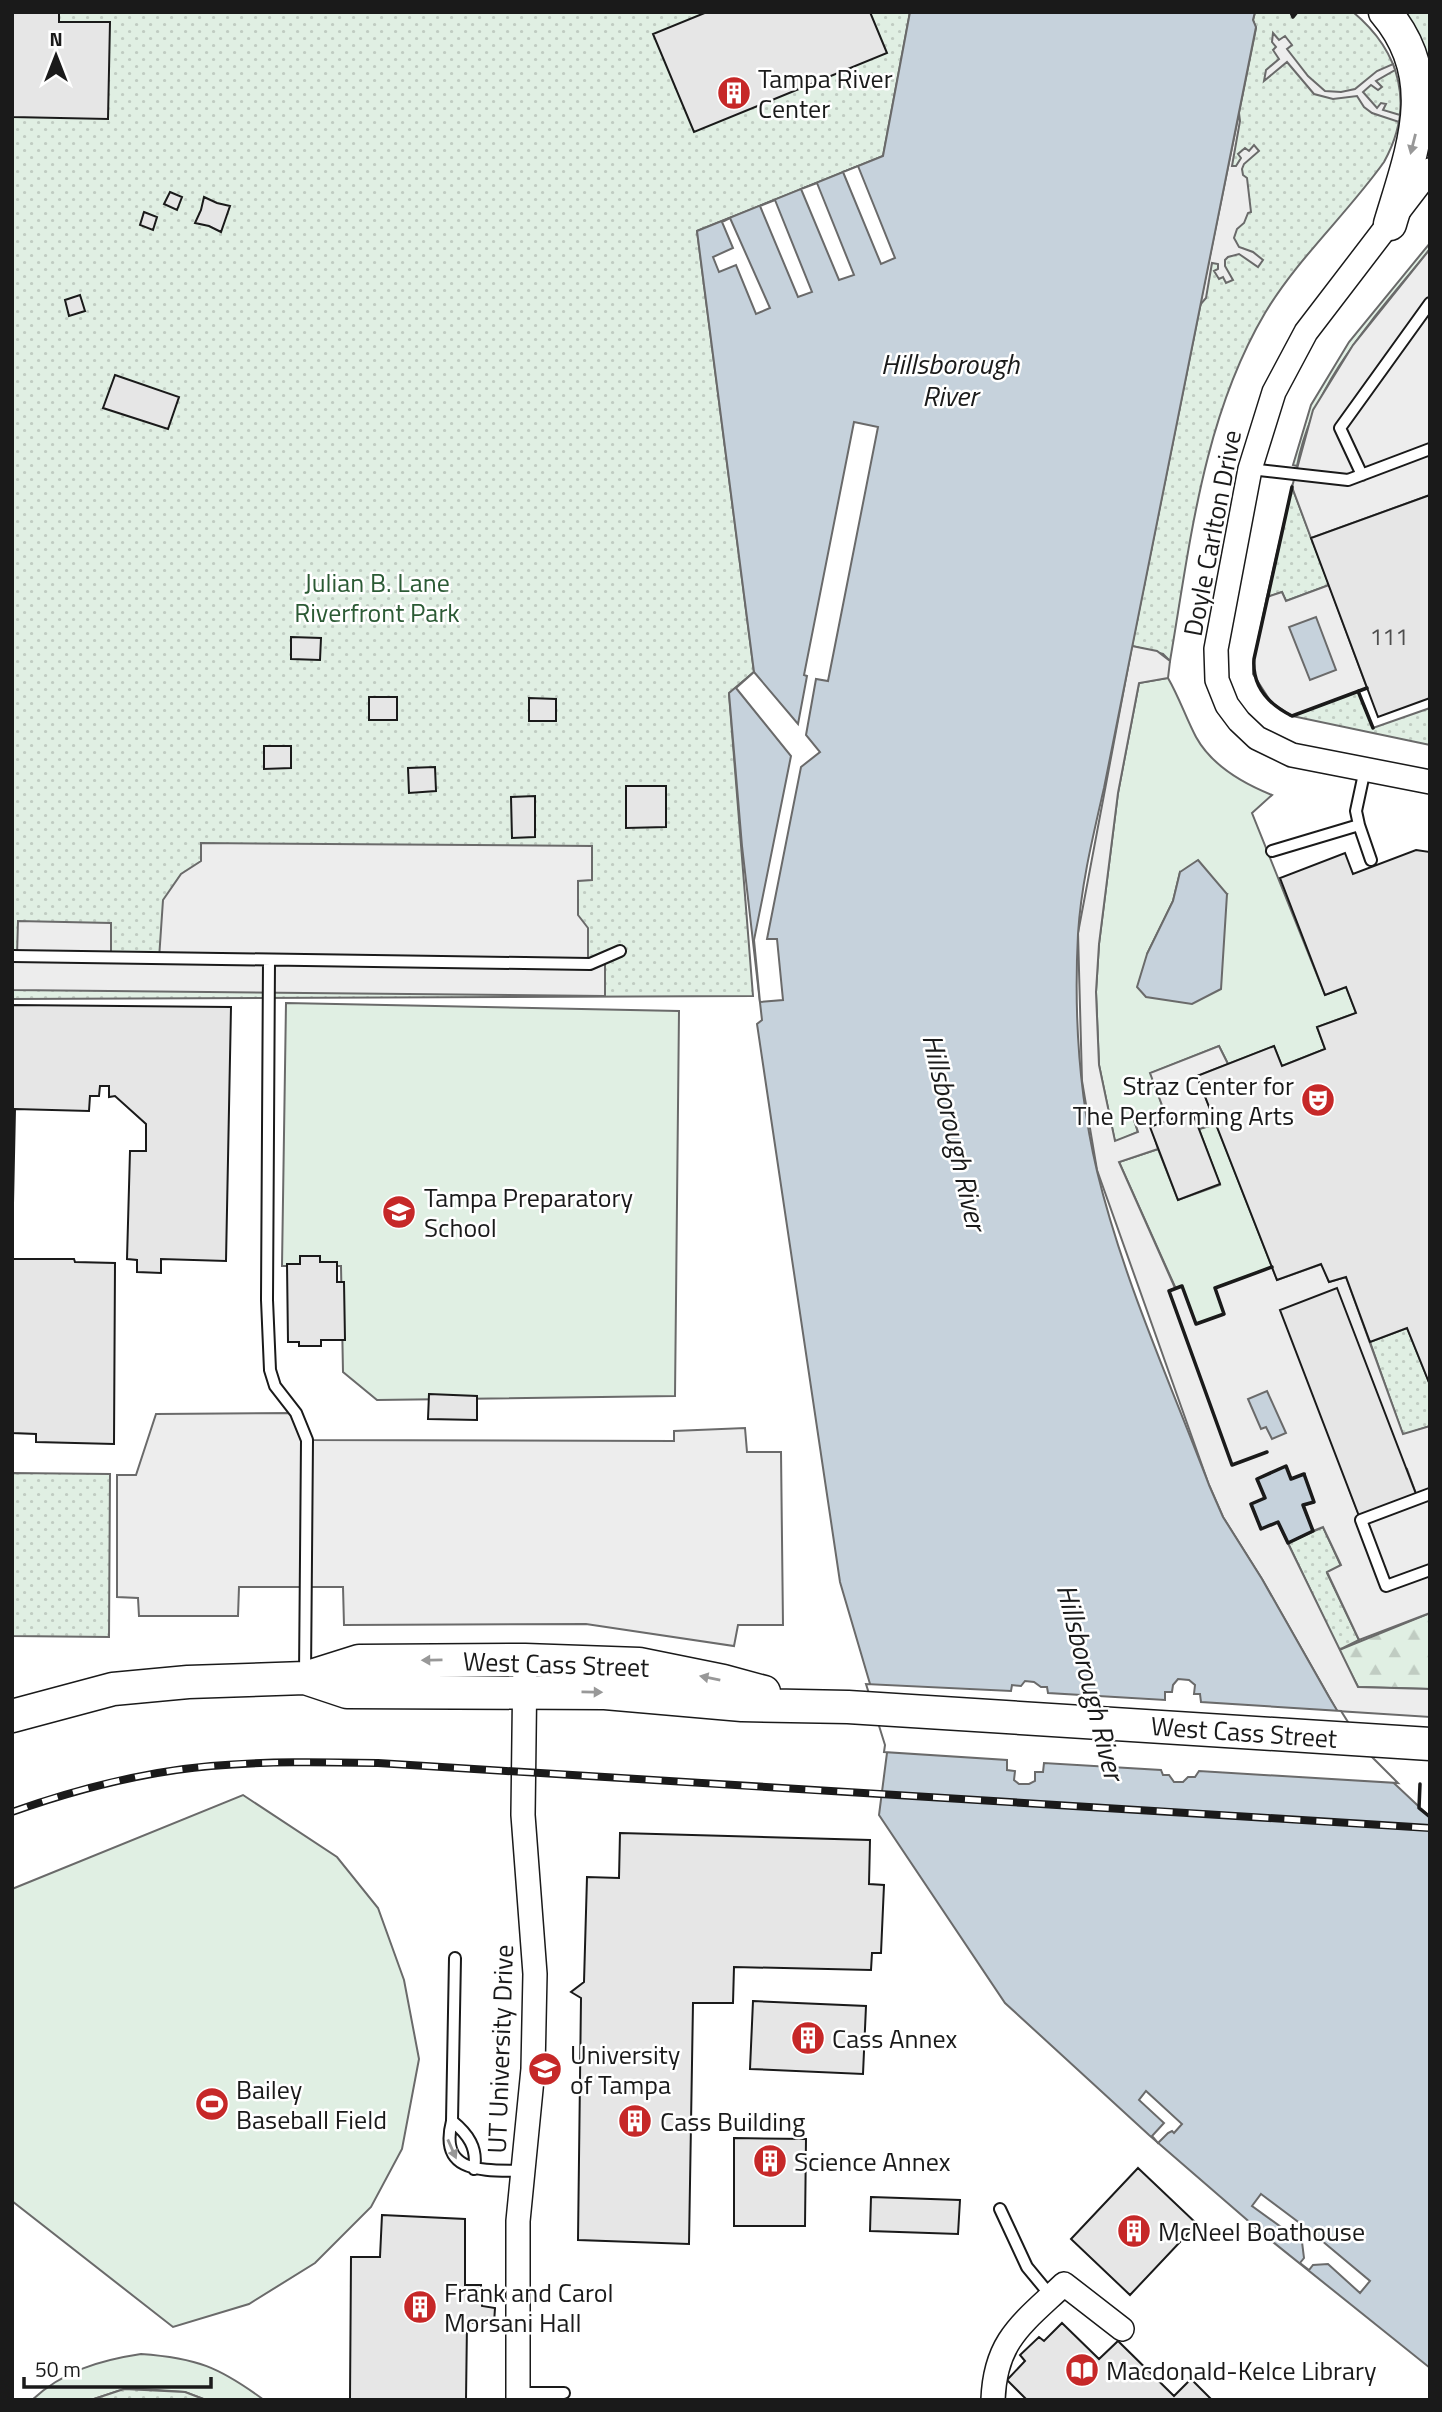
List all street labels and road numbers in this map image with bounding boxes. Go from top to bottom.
street label: Doyle Carlton Drive [1173,427,1251,639]
street label: West Cass Street [462,1641,650,1687]
street label: West Cass Street [1150,1706,1338,1758]
street label: UT University Drive [477,1944,523,2154]

